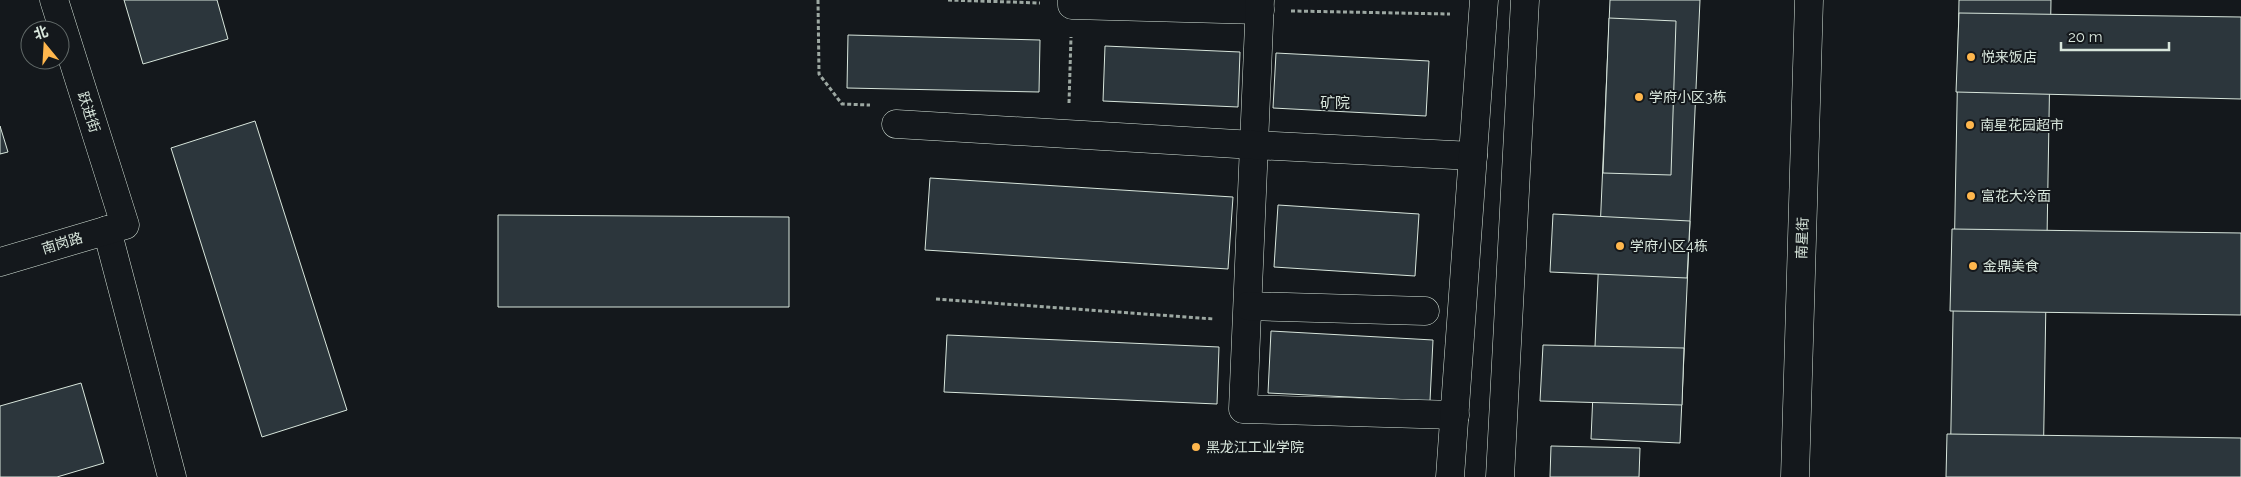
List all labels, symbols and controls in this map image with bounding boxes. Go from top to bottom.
north arrow [20,20,70,70]
scale bar [2061,20,2168,52]
text: 北 [32,23,50,42]
text: 20 m [2068,28,2103,46]
place label: 悦来饭店 [1981,49,2037,65]
marker: 悦来饭店 [1965,51,1977,63]
place label: 学府小区3栋 [1649,89,1726,105]
street label: 跃进街 [75,90,103,134]
marker: 学府小区3栋 [1633,91,1645,103]
district label: 矿院 [1320,94,1350,112]
place label: 南星花园超市 [1980,117,2064,133]
marker: 南星花园超市 [1964,119,1976,131]
place label: 富花大冷面 [1981,188,2051,204]
marker: 富花大冷面 [1965,190,1977,202]
street label: 南星街 [1793,217,1811,259]
street label: 南岗路 [40,229,84,257]
place label: 学府小区4栋 [1630,238,1708,254]
marker: 学府小区4栋 [1614,240,1626,252]
place label: 金鼎美食 [1983,258,2039,274]
marker: 金鼎美食 [1967,260,1979,272]
place label: 黑龙江工业学院 [1206,439,1304,455]
marker: 黑龙江工业学院 [1190,441,1202,453]

